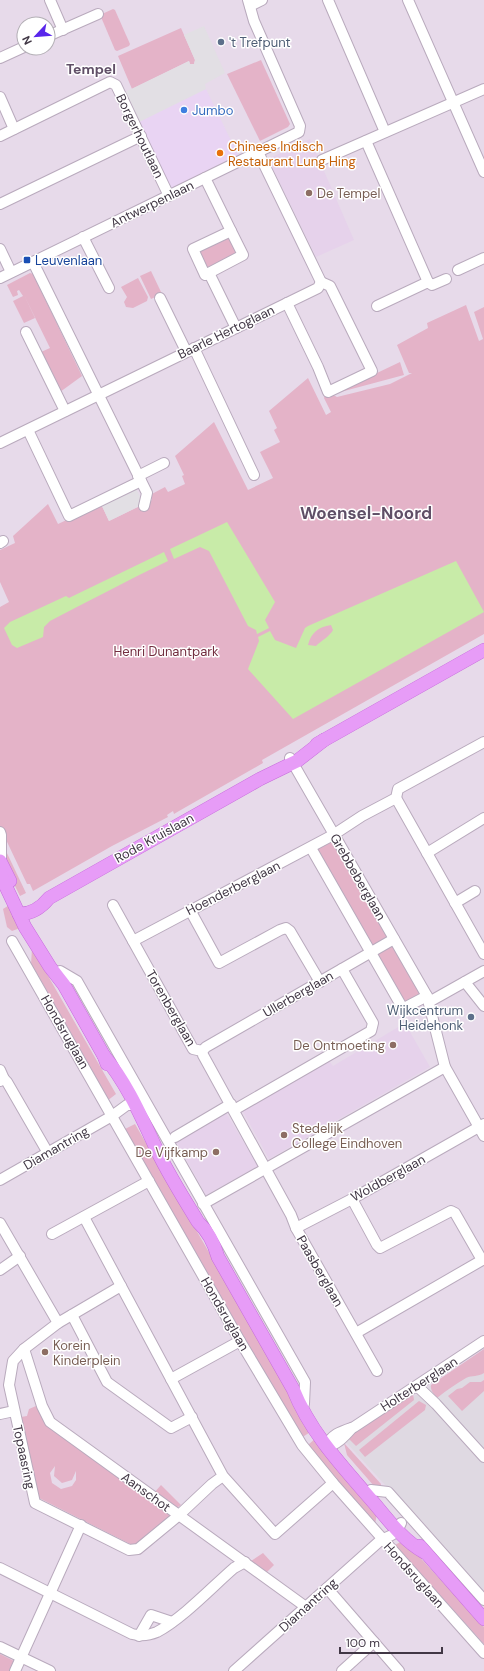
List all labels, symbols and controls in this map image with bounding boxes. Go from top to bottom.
north arrow [16,16,56,56]
text: N [19,34,35,47]
place label: 't Trefpunt [229,34,291,51]
marker: 't Trefpunt [216,37,226,47]
district label: Tempel [66,60,116,78]
street label: Borgerhoutlaan [112,91,168,181]
place label: Jumbo [192,102,234,119]
marker: Jumbo [179,105,189,115]
place label: Chinees Indisch Restaurant Lung Hing [228,138,356,170]
marker: Chinees Indisch Restaurant Lung Hing [215,148,225,158]
street label: Antwerpenlaan [108,177,196,231]
place label: De Tempel [317,185,380,202]
marker: De Tempel [304,188,314,198]
place label: Leuvenlaan [35,252,102,269]
marker: Leuvenlaan [22,255,32,265]
street label: Baarle Hertoglaan [175,301,277,363]
district label: Woensel-Noord [300,502,432,524]
park label: Henri Dunantpark [113,643,219,660]
street label: Rode Kruislaan [111,809,197,867]
street label: Grebbeberglaan [326,831,390,923]
street label: Hoenderberglaan [183,857,283,919]
street label: Torenberglaan [142,967,200,1049]
street label: Ullerberglaan [260,967,336,1021]
street label: Hondsruglaan [37,992,93,1072]
place label: Wijkcentrum Heidehonk [387,1002,463,1034]
marker: Wijkcentrum Heidehonk [466,1012,476,1022]
place label: De Ontmoeting [293,1037,385,1054]
marker: De Ontmoeting [388,1040,398,1050]
place label: Stedelijk College Eindhoven [292,1120,402,1152]
street label: Diamantring [20,1122,92,1174]
marker: Stedelijk College Eindhoven [279,1130,289,1140]
place label: De Vijfkamp [136,1144,208,1161]
marker: De Vijfkamp [211,1147,221,1157]
street label: Woldberglaan [348,1151,428,1205]
street label: Paasberglaan [293,1232,347,1310]
street label: Hondsruglaan [197,1274,253,1354]
place label: Korein Kinderplein [53,1337,121,1369]
marker: Korein Kinderplein [40,1347,50,1357]
street label: Holterberglaan [377,1353,461,1415]
street label: Topaasring [9,1423,39,1491]
street label: Aanschot [118,1468,174,1516]
street label: Hondsruglaan [380,1539,448,1611]
street label: Diamantring [275,1574,341,1636]
scale bar [340,1629,442,1655]
text: 100 m [346,1635,380,1651]

